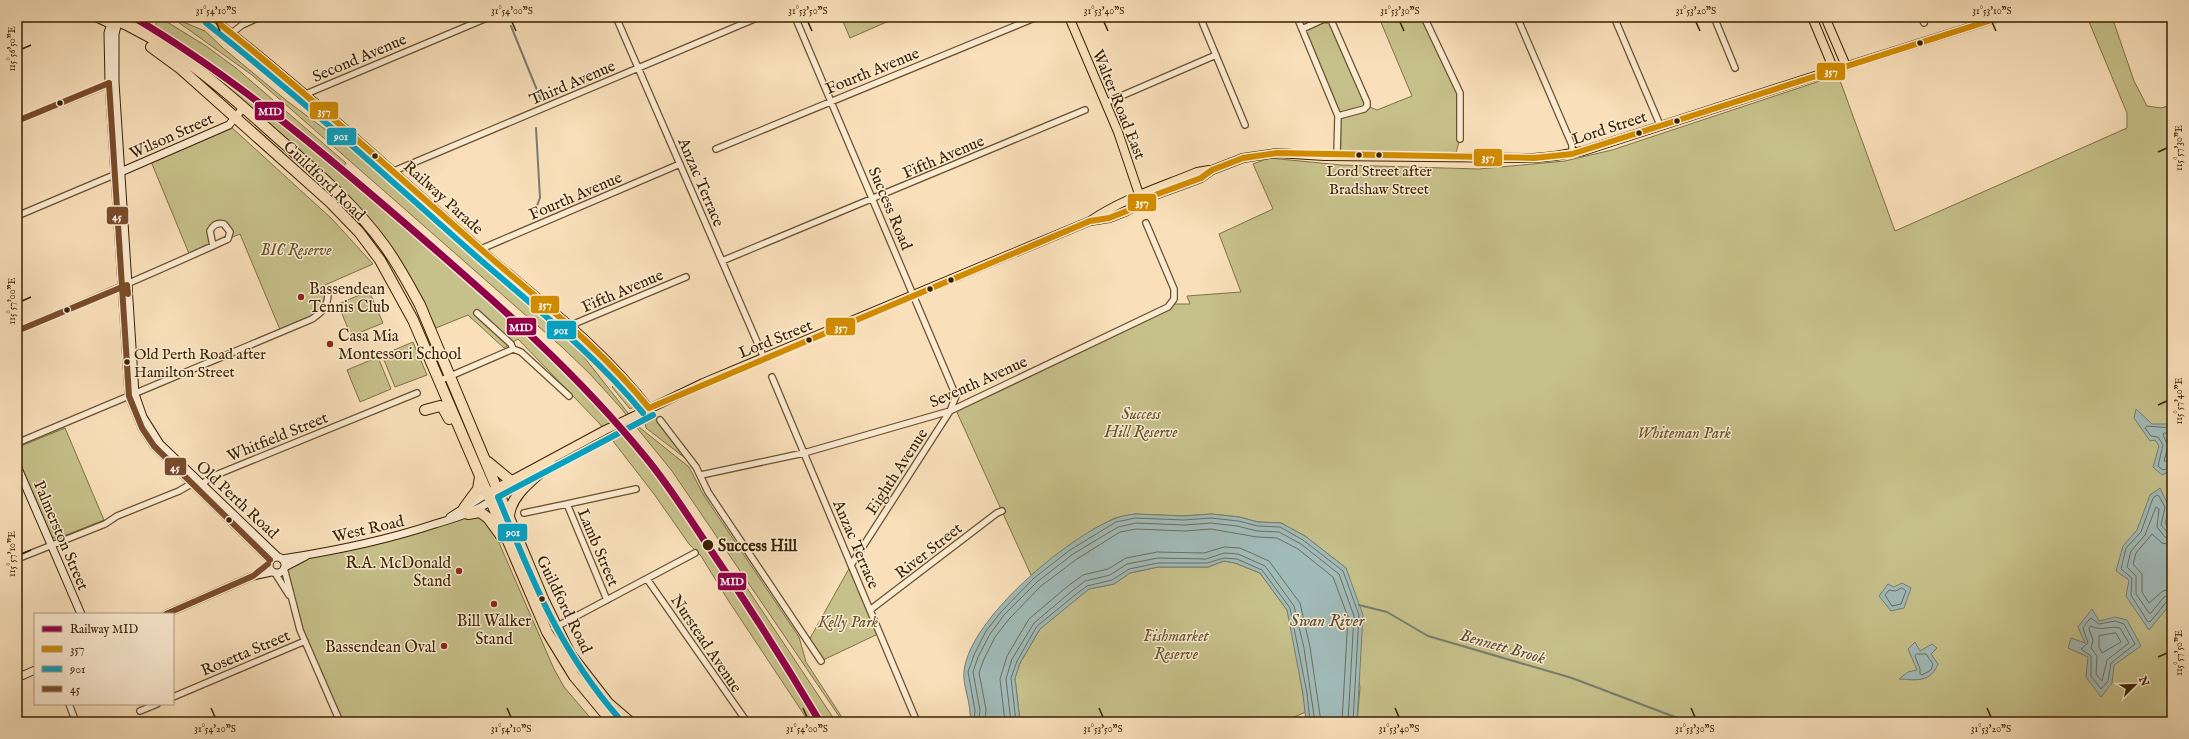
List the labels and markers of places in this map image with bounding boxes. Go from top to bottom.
unlabelled marker [1915,38,1925,48]
unlabelled marker [55,98,65,108]
unlabelled marker [1672,116,1682,126]
unlabelled marker [1634,128,1644,138]
unlabelled marker [1354,150,1364,160]
marker: Lord Street after Bradshaw Street [1374,150,1384,160]
unlabelled marker [370,151,380,161]
place label: Lord Street after Bradshaw Street [1326,162,1432,199]
unlabelled marker [946,275,956,285]
place label: Bassendean Tennis Club [309,280,390,318]
unlabelled marker [925,284,935,294]
marker: Bassendean Tennis Club [296,292,306,302]
unlabelled marker [62,305,72,315]
place label: Casa Mia Montessori School [338,327,462,365]
unlabelled marker [804,335,814,345]
marker: Casa Mia Montessori School [325,339,335,349]
place label: Old Perth Road after Hamilton Street [134,345,266,382]
marker: Old Perth Road after Hamilton Street [122,357,132,367]
unlabelled marker [224,515,234,525]
place label: Success Hill [718,537,798,557]
marker: Success Hill [701,538,715,552]
place label: R.A. McDonald Stand [345,554,451,592]
marker: R.A. McDonald Stand [454,566,464,576]
unlabelled marker [537,594,547,604]
marker: Bill Walker Stand [489,599,499,609]
place label: Bill Walker Stand [457,612,531,650]
place label: Bassendean Oval [325,638,437,658]
marker: Bassendean Oval [439,641,449,651]

